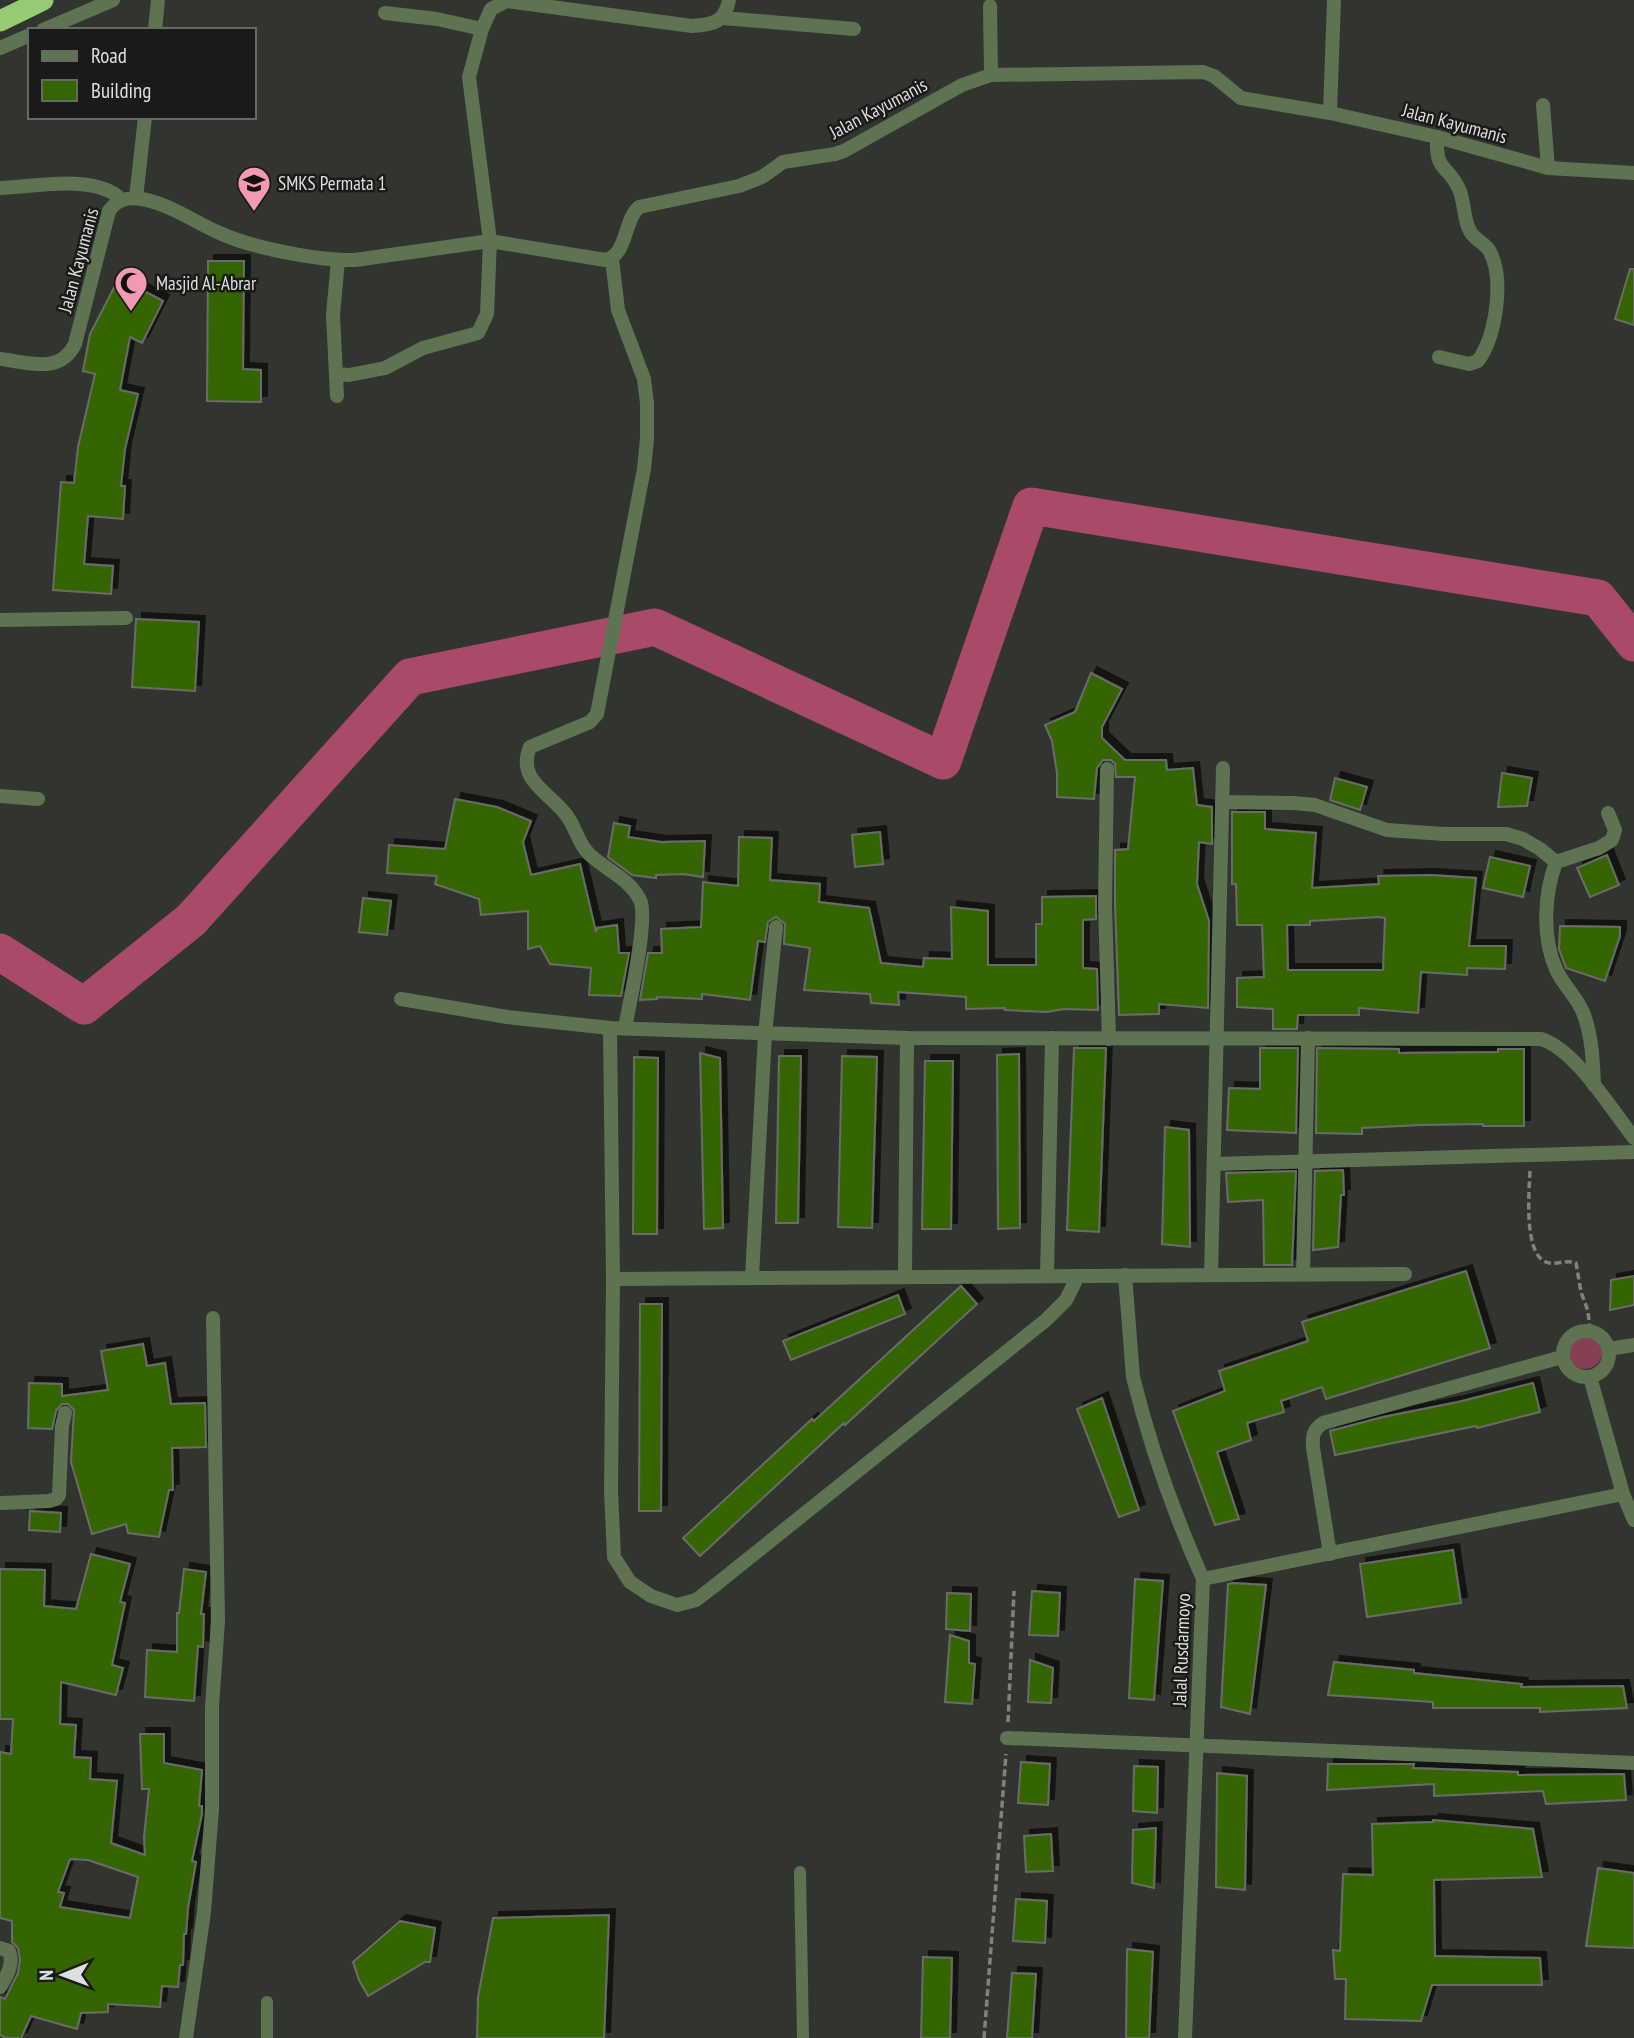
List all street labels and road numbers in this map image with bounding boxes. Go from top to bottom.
street label: Jalan Kayumanis [824,72,931,144]
street label: Jalan Kayumanis [1399,97,1510,148]
street label: Jalan Kayumanis [52,205,103,316]
street label: Jalal Rusdarmoyo [1167,1593,1195,1708]

